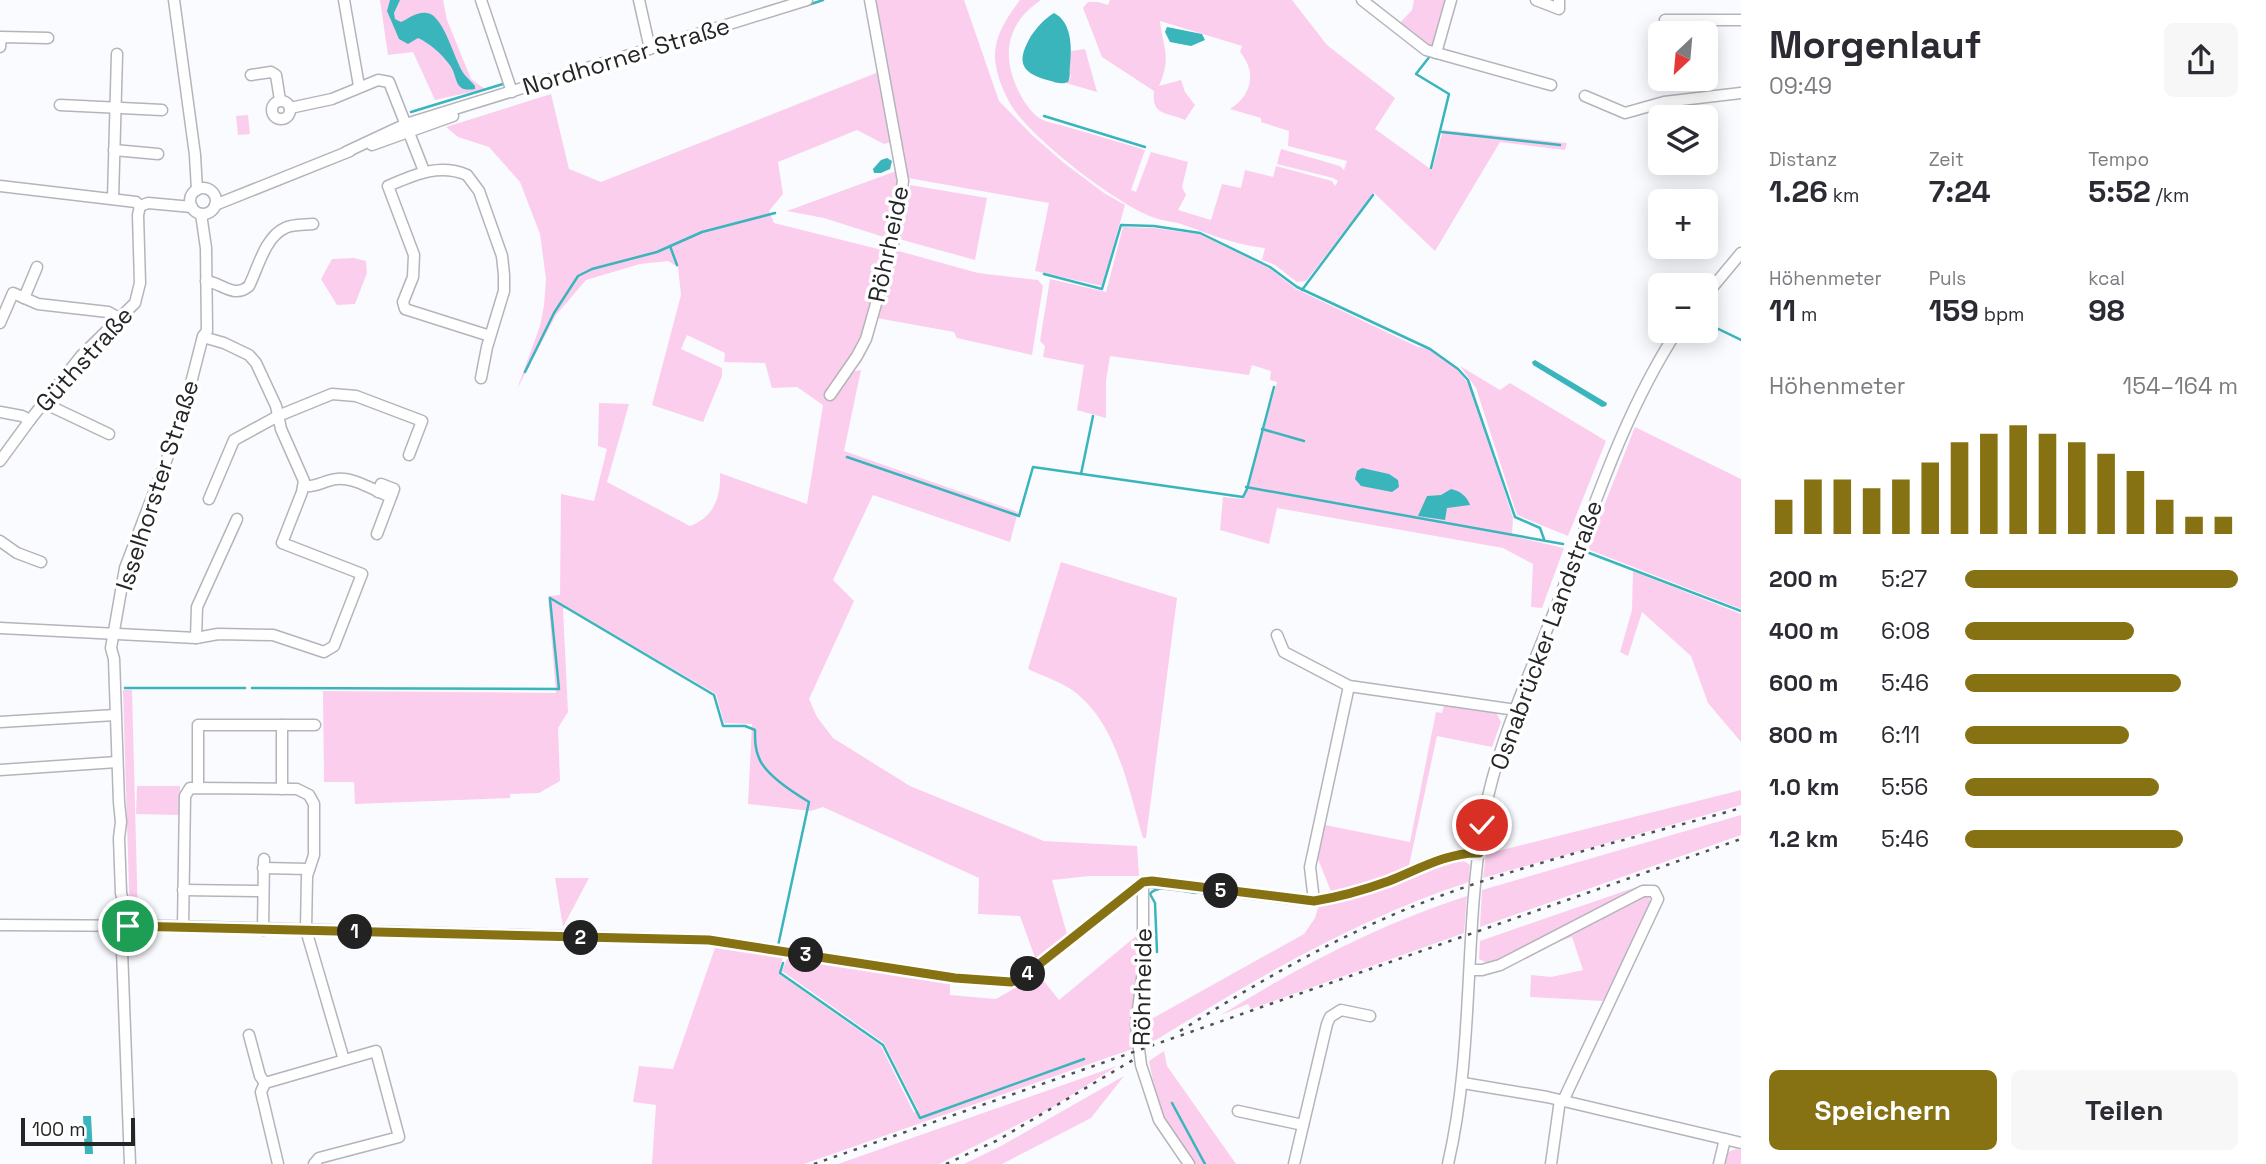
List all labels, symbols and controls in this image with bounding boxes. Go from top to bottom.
street label: Nordhorner Straße [519,10,733,102]
north arrow [1648,21,1718,91]
map controls [1648,21,1718,343]
text: Morgenlauf [1769,21,1981,69]
button: share [2164,23,2238,97]
text: 09:49 [1769,71,1832,101]
button: layers [1648,105,1718,175]
text: Distanz [1769,147,1837,172]
text: Zeit [1929,147,1964,172]
text: Tempo [2088,147,2149,172]
text: 1.26 [1769,172,1828,211]
text: 7:24 [1929,172,1991,211]
text: 5:52 [2088,172,2151,211]
street label: Röhrheide [861,183,915,305]
text: km [1828,183,1859,208]
text: /km [2151,183,2189,208]
button: + [1648,189,1718,259]
text: Höhenmeter [1769,266,1882,291]
text: Puls [1929,266,1966,291]
text: kcal [2088,266,2125,291]
button: − [1648,273,1718,343]
text: 11 [1769,291,1796,330]
text: 159 [1929,291,1979,330]
text: 98 [2088,291,2125,330]
street label: Güthstraße [29,300,139,418]
text: m [1796,302,1817,327]
text: bpm [1979,302,2024,327]
text: Höhenmeter [1769,371,1906,401]
text: 154–164 m [2123,371,2238,401]
street label: Isselhorster Straße [108,376,206,594]
street label: Osnabrücker Landstraße [1483,496,1609,774]
text: 200 m [1769,564,1838,594]
text: 5:27 [1881,564,1927,594]
text: 400 m [1769,616,1839,646]
text: 6:08 [1881,616,1930,646]
text: 600 m [1769,668,1839,698]
text: 5:46 [1881,668,1929,698]
text: 800 m [1769,720,1838,750]
text: 6:11 [1881,720,1920,750]
text: 1.0 km [1769,772,1839,802]
text: 5:56 [1881,772,1928,802]
pin [1452,795,1512,855]
icon: check [1463,806,1501,844]
text: 1.2 km [1769,824,1838,854]
text: 5:46 [1881,824,1929,854]
pin: 5 [1204,874,1238,908]
text: 5 [1215,878,1226,903]
pin [98,896,158,956]
icon: arrive [109,907,147,945]
pin: 1 [338,914,372,950]
text: 1 [350,919,359,944]
pin: 2 [564,920,598,956]
text: 2 [575,925,586,950]
street label: Röhrheide [1125,928,1159,1046]
pin: 3 [788,937,824,972]
text: 3 [800,942,811,967]
pin: 4 [1010,956,1046,992]
text: 4 [1021,961,1034,986]
button: Speichern [1769,1070,1997,1150]
button: Teilen [2011,1070,2238,1150]
scale bar [21,1115,135,1147]
text: 100 m [32,1117,86,1142]

